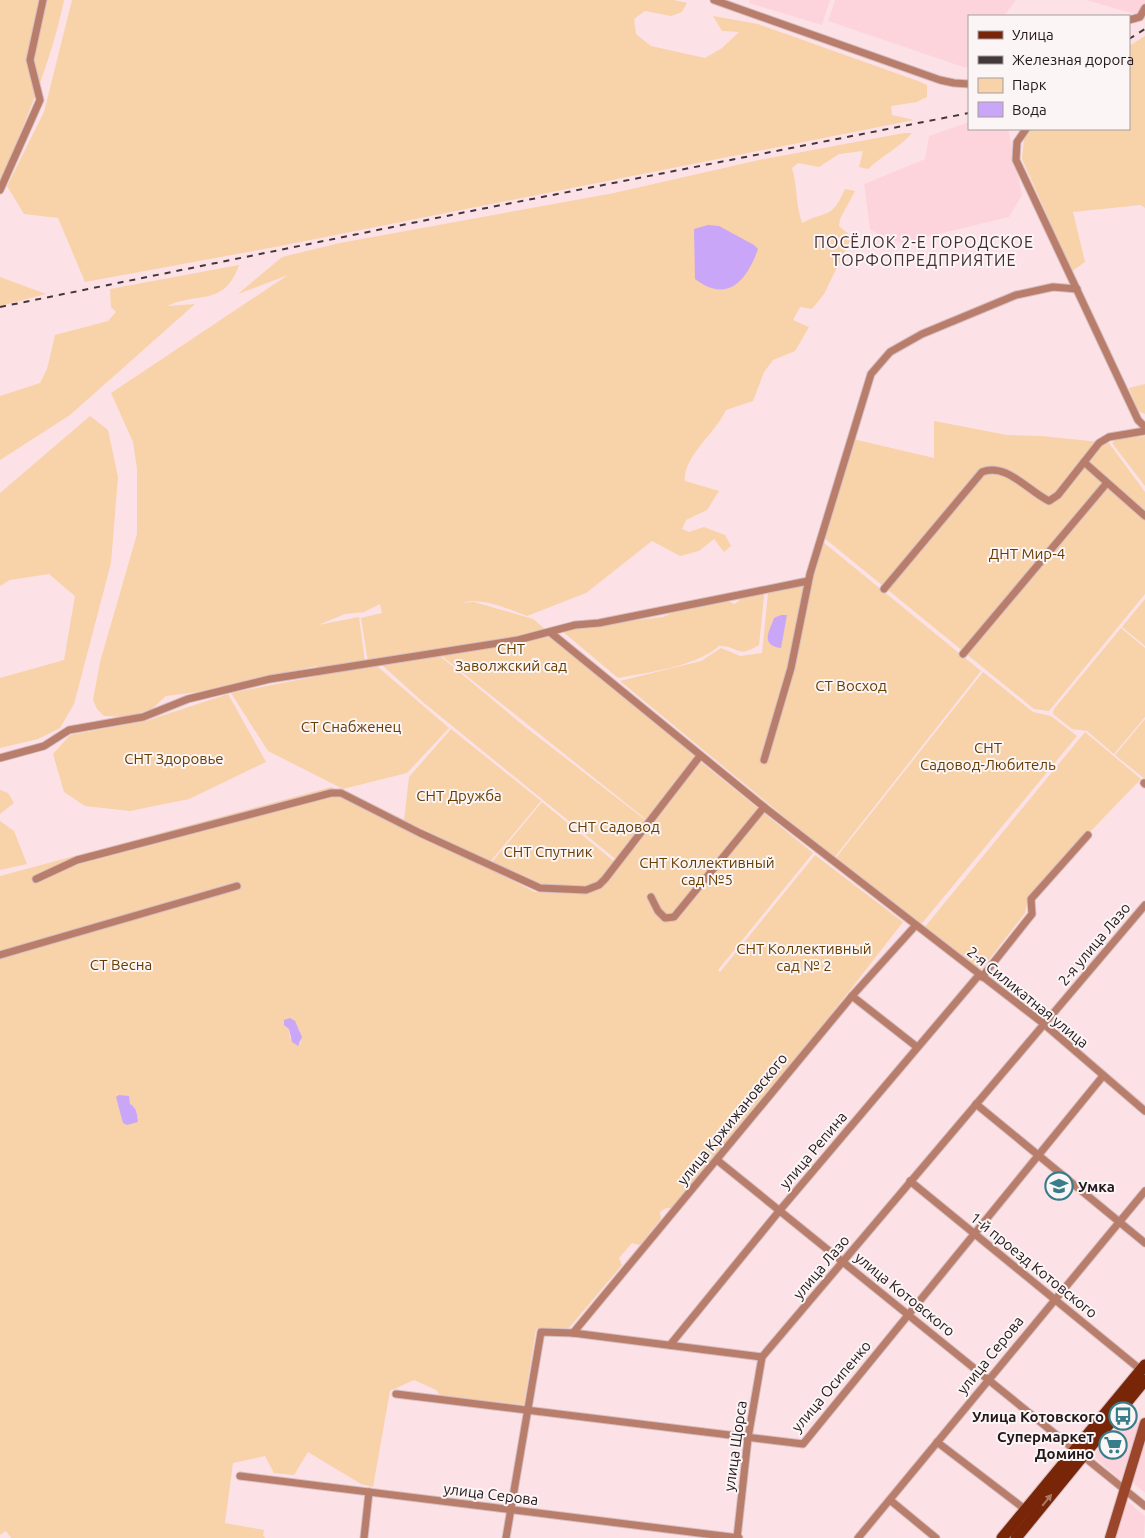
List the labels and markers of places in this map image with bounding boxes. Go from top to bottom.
school or university icon: Умка [1044,1171,1074,1201]
place label: Умка [1078,1178,1115,1195]
bus stop icon: Улица Котовского [1108,1401,1138,1431]
place label: Улица Котовского [972,1408,1104,1425]
place label: Супермаркет Домино [997,1428,1094,1462]
supermarket icon: Супермаркет Домино [1098,1430,1128,1460]

